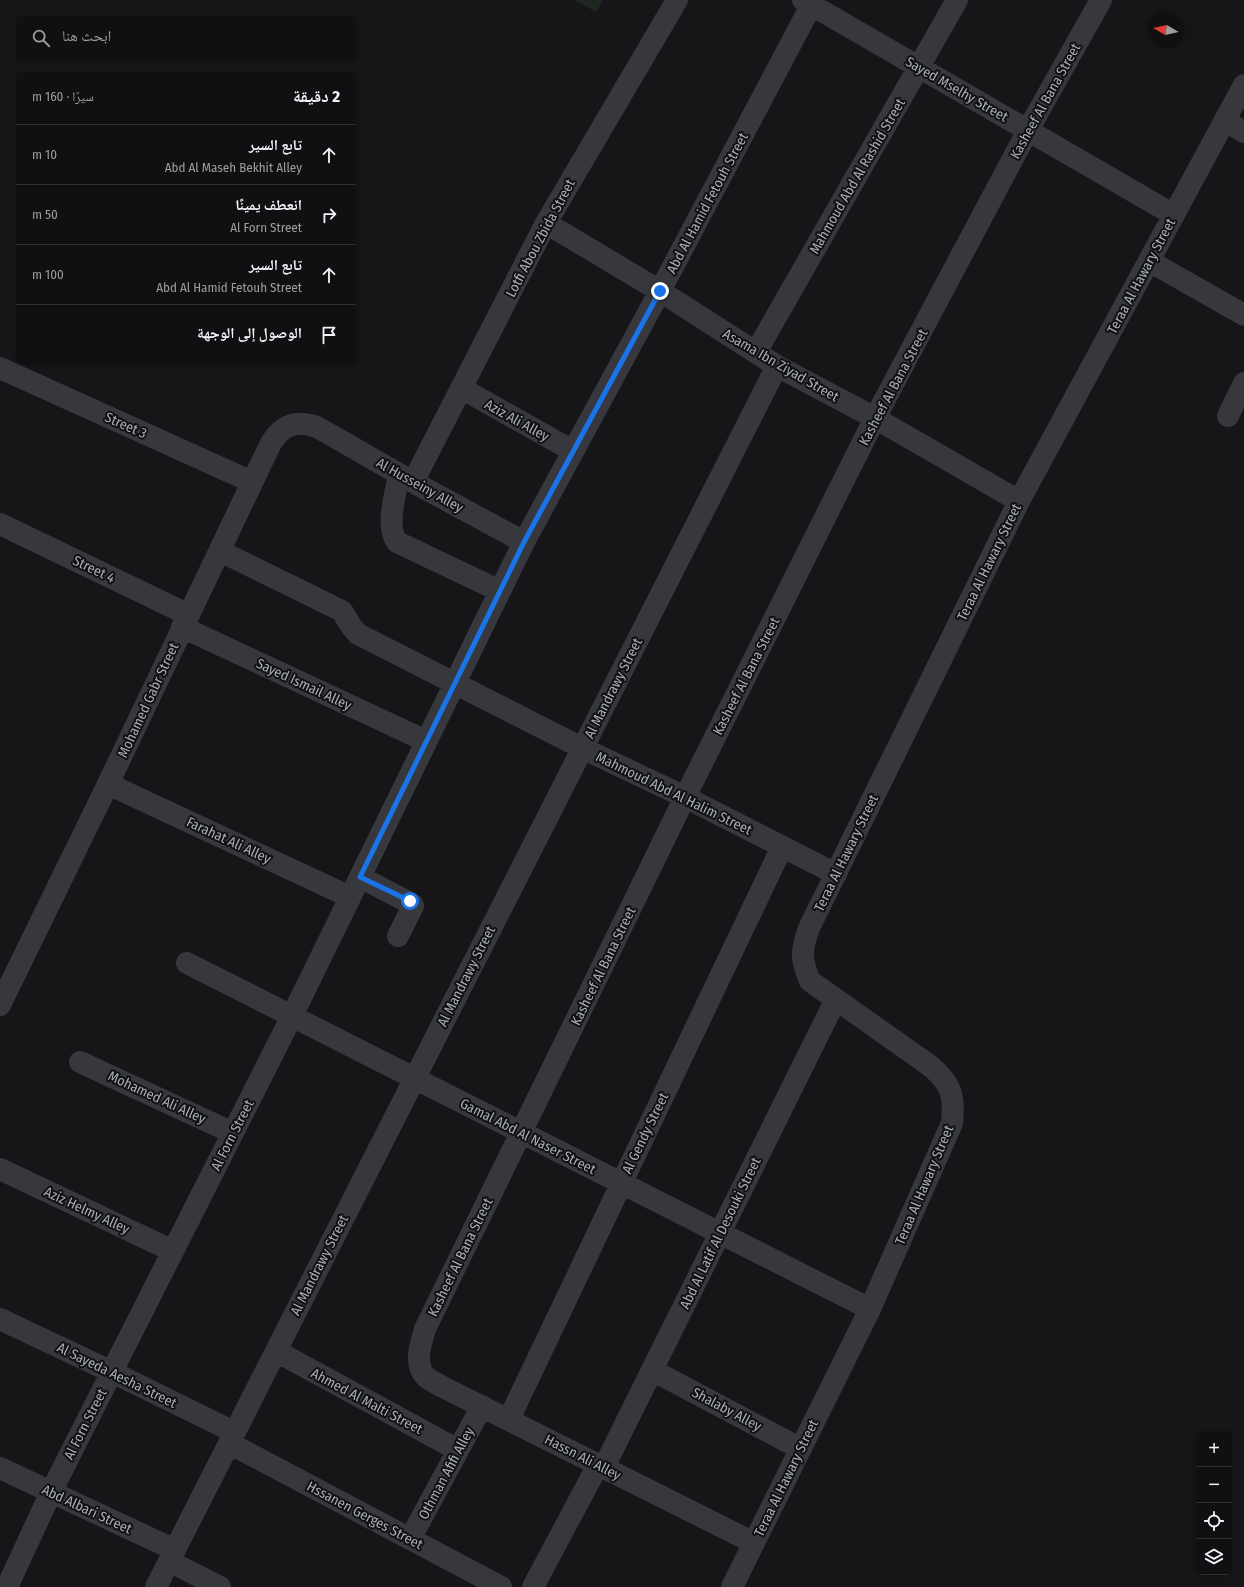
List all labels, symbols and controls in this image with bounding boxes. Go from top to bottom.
north arrow [1148,12,1184,48]
search box [16,16,356,60]
icon: search [30,27,52,49]
text: ابحث هنا [62,27,111,45]
street label: Kasheef Al Bana Street [1007,40,1085,162]
street label: Sayed Mselhy Street [903,53,1011,126]
text: 2 دقيقة [293,86,340,107]
text: سيرًا · 160 m [32,89,94,104]
street label: Mahmoud Abd Al Rashid Street [806,95,909,257]
street label: Abd Al Hamid Fetouh Street [663,130,752,277]
text: تابع السير [249,136,302,154]
icon: ahead [318,144,340,166]
text: 10 m [32,147,57,162]
text: Abd Al Maseh Bekhit Alley [165,160,302,175]
street label: Lotfi Abou Zbida Street [502,176,579,300]
text: انعطف يمينًا [235,196,302,214]
icon: right [318,204,340,226]
text: 50 m [32,207,58,222]
street label: Teraa Al Hawary Street [1104,215,1179,337]
text: Al Forn Street [230,220,302,235]
text: تابع السير [249,256,302,274]
icon: ahead [318,264,340,286]
text: 100 m [32,267,64,282]
text: Abd Al Hamid Fetouh Street [156,280,302,295]
route end [651,282,669,300]
text: الوصول إلى الوجهة [197,324,302,342]
icon: arrive [318,324,340,346]
street label: Asama Ibn Ziyad Street [720,325,842,406]
street label: Kasheef Al Bana Street [856,326,932,448]
street label: Aziz Ali Alley [482,396,553,445]
street label: Street 3 [102,409,149,442]
street label: Al Husseiny Alley [373,454,467,517]
street label: Teraa Al Hawary Street [954,500,1025,624]
street label: Street 4 [70,552,118,587]
street label: Kasheef Al Bana Street [709,614,784,738]
street label: Al Mandrawy Street [581,635,646,741]
street label: Mohamed Gabr Street [114,640,183,760]
street label: Sayed Ismail Alley [253,655,355,714]
street label: Mahmoud Abd Al Halim Street [593,748,755,839]
street label: Teraa Al Hawary Street [811,791,882,915]
street label: Farahat Ali Alley [184,813,274,868]
route start [401,892,419,910]
street label: Kasheef Al Bana Street [567,904,640,1028]
street label: Al Mandrawy Street [434,923,499,1029]
street label: Mohamed Ali Alley [105,1067,209,1128]
street label: Al Gendy Street [618,1090,673,1177]
street label: Gamal Abd Al Naser Street [457,1095,599,1178]
street label: Al Forn Street [207,1097,258,1174]
street label: Teraa Al Hawary Street [892,1122,958,1248]
street label: Abd Al Latif Al Desouki Street [676,1154,765,1312]
street label: Aziz Helmy Alley [41,1183,133,1238]
street label: Kasheef Al Bana Street [424,1195,497,1319]
street label: Al Mandrawy Street [287,1212,352,1318]
street label: Al Sayeda Aesha Street [54,1339,180,1412]
street label: Ahmed Al Malti Street [308,1365,426,1438]
street label: Shalaby Alley [689,1384,765,1435]
street label: Al Forn Street [60,1386,111,1463]
street label: Teraa Al Hawary Street [751,1416,822,1540]
street label: Othman Afifi Alley [415,1423,478,1522]
street label: Hassn Ali Alley [542,1431,624,1484]
map controls [1196,1431,1232,1575]
button: + [1196,1431,1232,1467]
button: − [1196,1467,1232,1503]
street label: Hssanen Gerges Street [304,1478,426,1553]
street label: Abd Albari Street [39,1481,135,1538]
button: locate [1196,1503,1232,1539]
button: layers [1196,1539,1232,1575]

